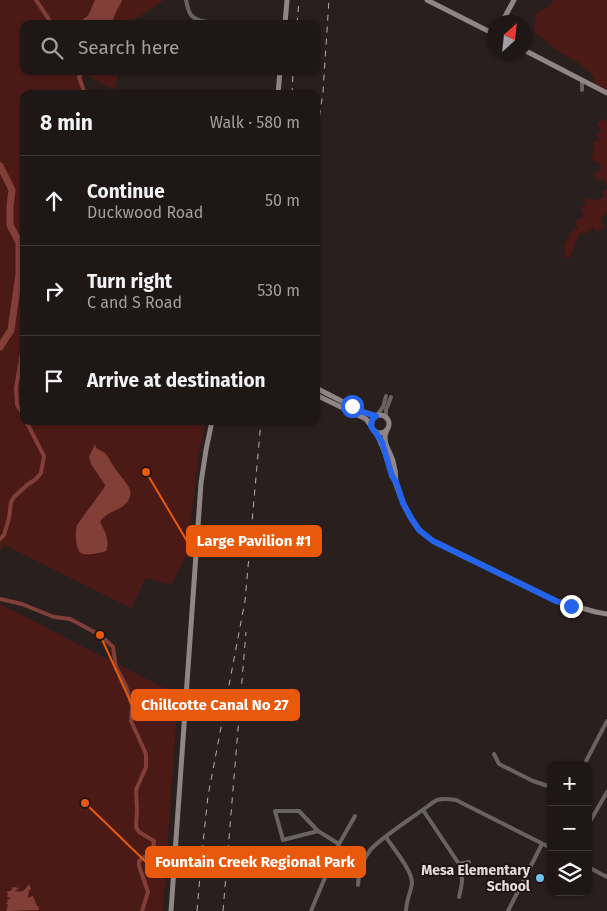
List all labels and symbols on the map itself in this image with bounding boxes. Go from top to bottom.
north arrow [487,15,532,60]
route start [341,395,364,418]
callout: Large Pavilion #1 [187,526,321,556]
text: Large Pavilion #1 [197,532,311,550]
route end [560,595,583,618]
callout: Chillcotte Canal No 27 [132,690,299,720]
text: Chillcotte Canal No 27 [141,696,289,714]
callout: Fountain Creek Regional Park [146,847,365,877]
text: Fountain Creek Regional Park [155,853,355,871]
place label: Mesa Elementary School [421,862,531,895]
marker: Mesa Elementary School [534,872,546,884]

